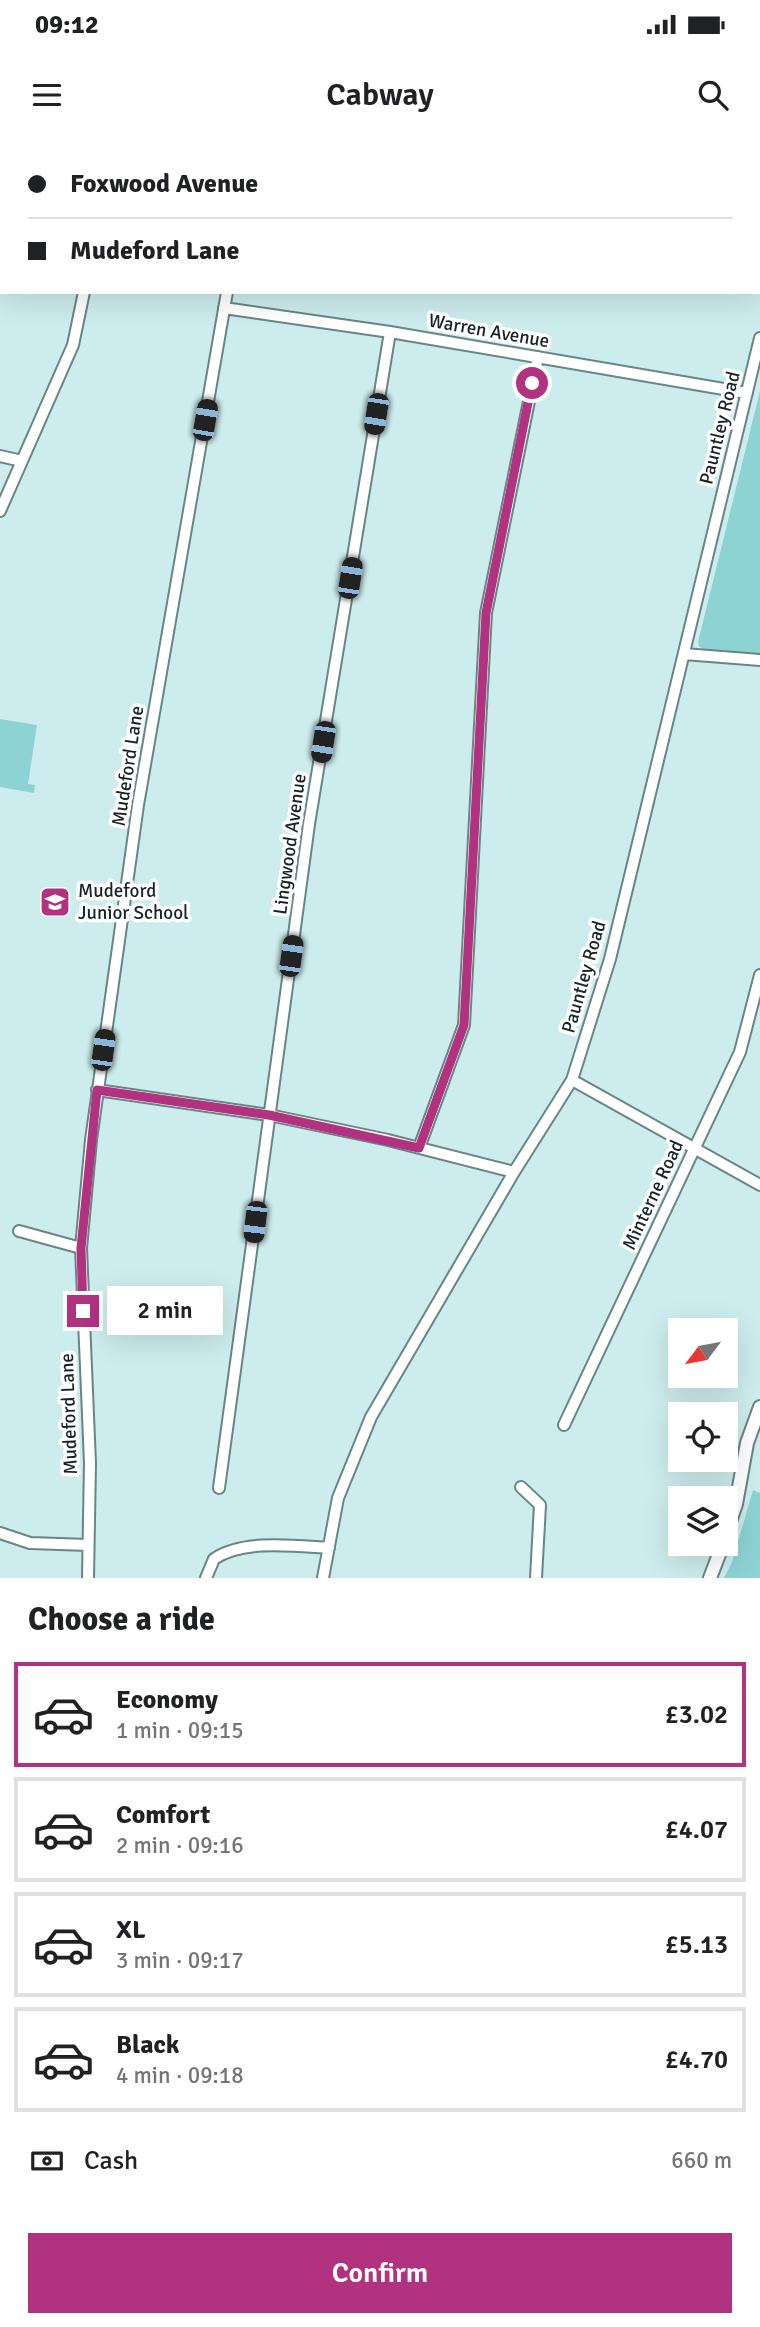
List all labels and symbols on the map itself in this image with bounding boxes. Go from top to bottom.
street label: Warren Avenue [427,309,551,353]
route start [516,367,548,399]
street label: Pauntley Road [694,369,746,487]
car [363,392,390,436]
car [192,397,219,443]
car [337,556,364,600]
street label: Mudeford Lane [107,704,149,828]
car [310,720,337,764]
street label: Lingwood Avenue [268,772,312,916]
place label: Mudeford Junior School [78,879,189,925]
school or university icon: Mudeford Junior School [38,885,72,919]
street label: Pauntley Road [557,918,611,1036]
car [278,934,305,978]
car [90,1028,117,1072]
street label: Minterne Road [617,1136,689,1254]
car [243,1200,268,1244]
callout: 2 min [108,1286,223,1336]
route end [67,1295,99,1327]
north arrow [668,1318,738,1388]
street label: Mudeford Lane [55,1353,83,1475]

